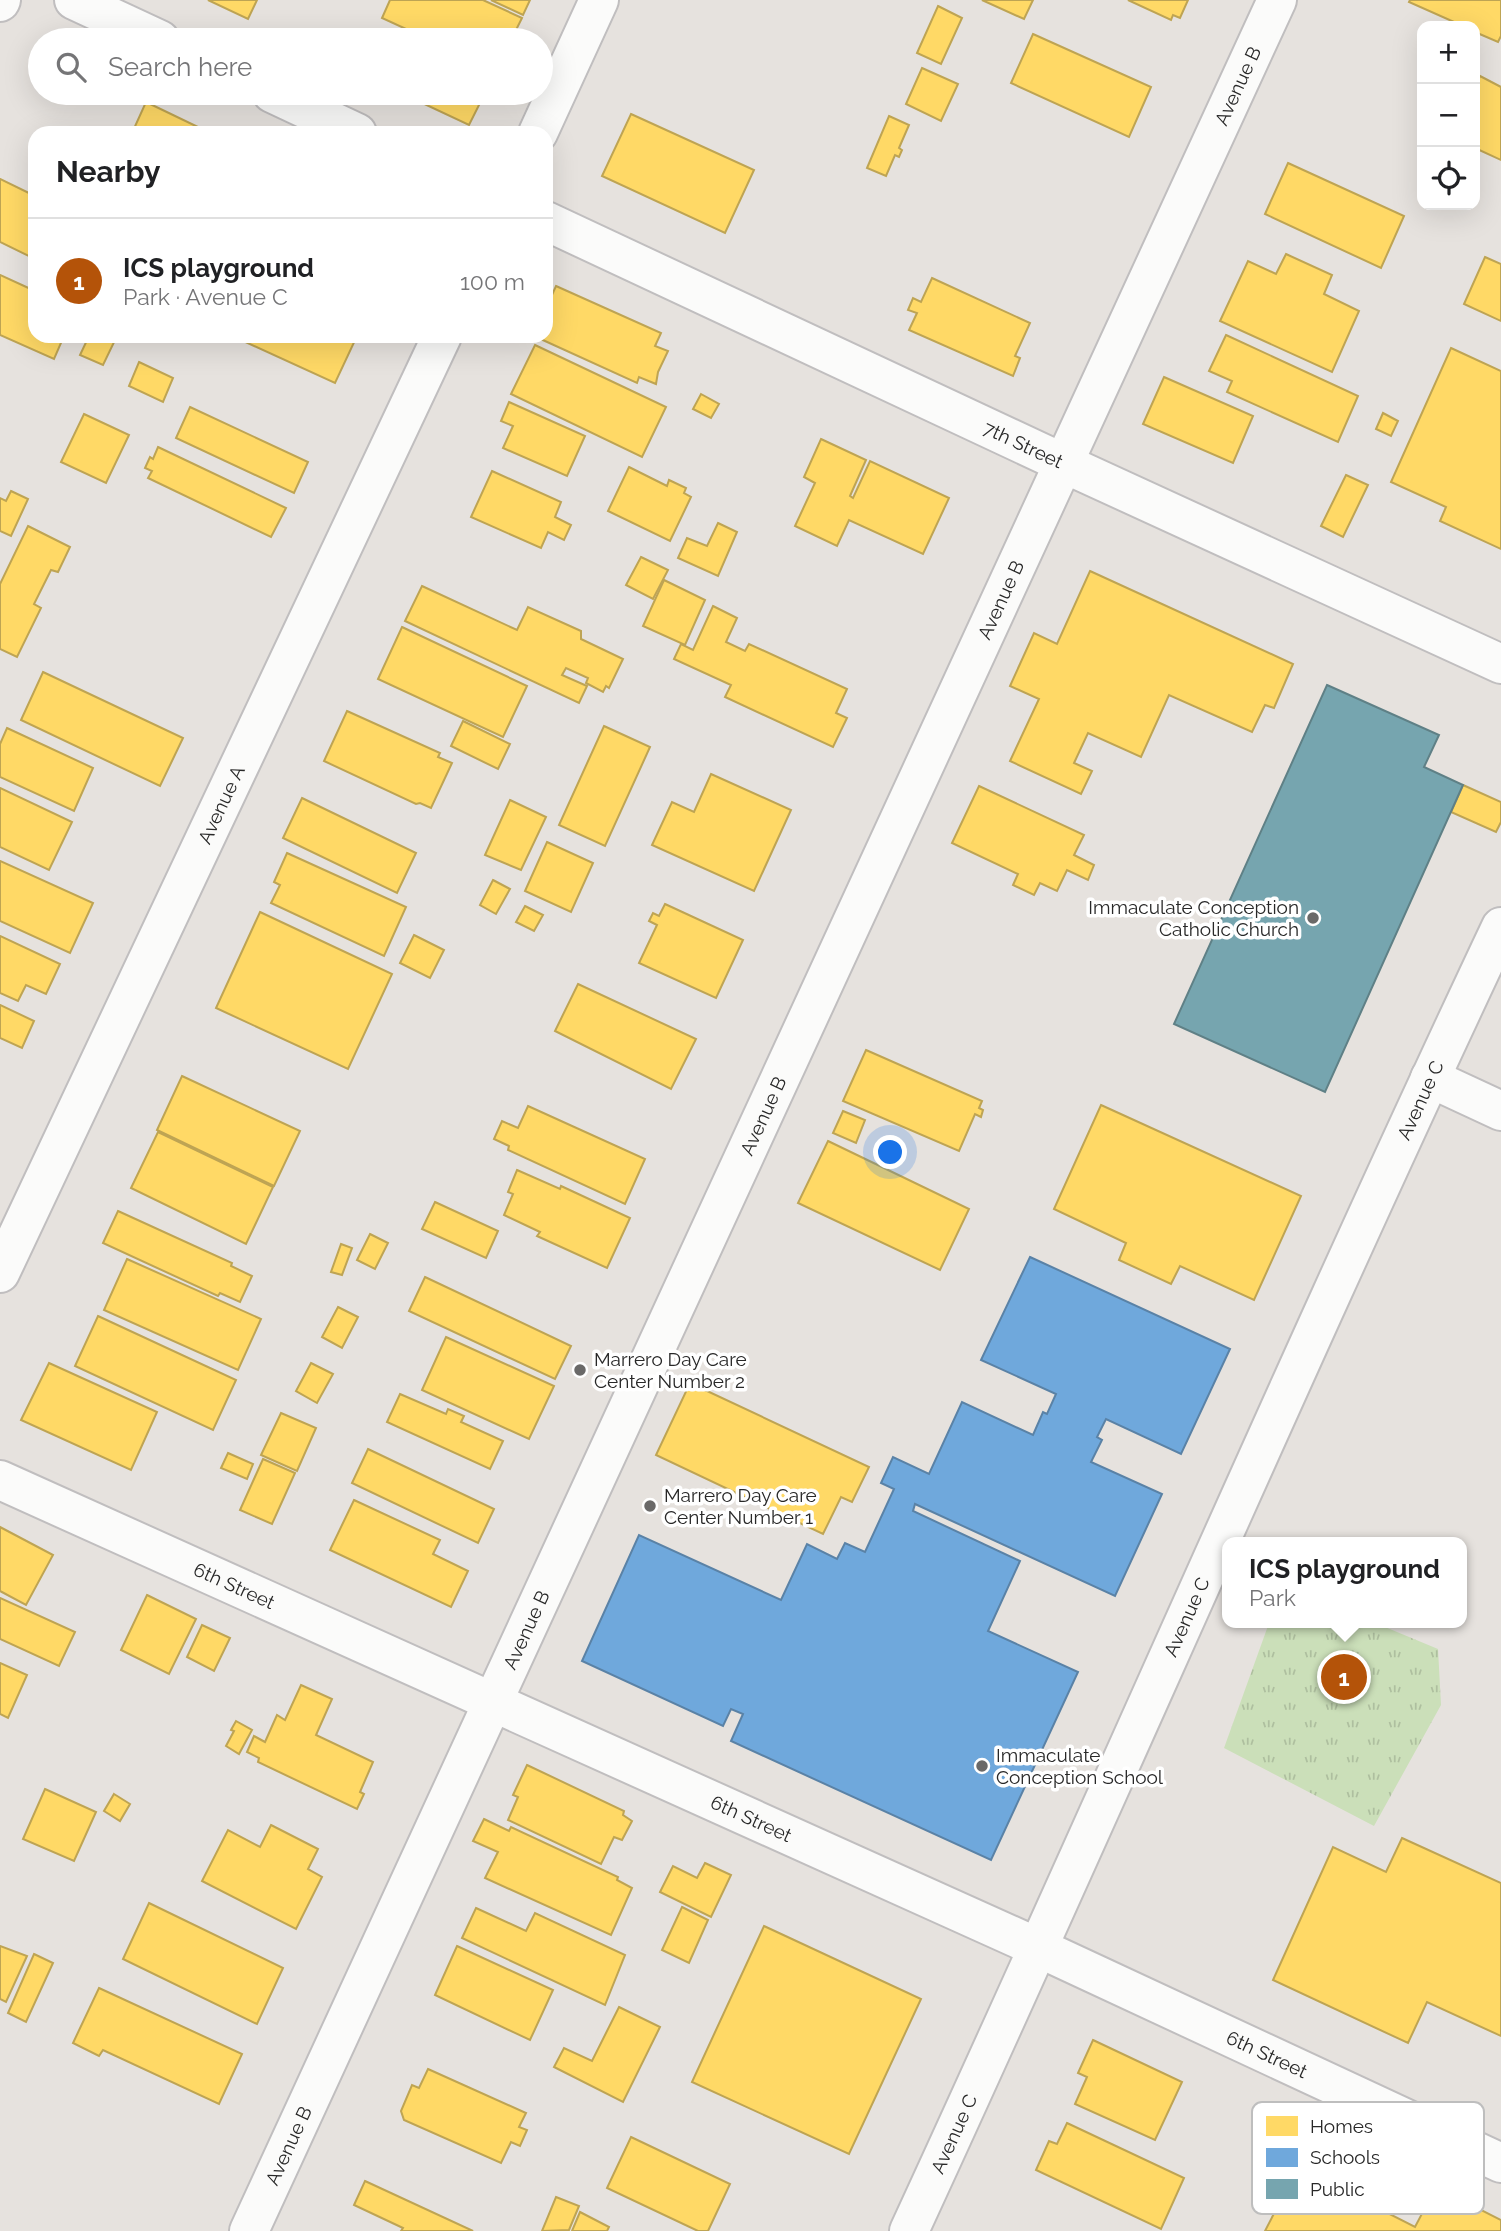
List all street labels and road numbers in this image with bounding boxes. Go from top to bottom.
street label: Avenue B [1210,43,1265,129]
street label: 7th Street [980,416,1067,473]
street label: Avenue B [973,557,1028,643]
street label: Avenue A [193,762,249,847]
street label: Avenue C [1392,1057,1448,1143]
street label: Avenue B [735,1073,791,1159]
street label: 6th Street [190,1558,279,1614]
street label: Avenue C [1159,1574,1214,1660]
street label: Avenue B [498,1587,554,1673]
street label: 6th Street [707,1791,796,1846]
street label: 6th Street [1223,2026,1311,2083]
street label: Avenue C [926,2091,981,2177]
street label: Avenue B [261,2103,316,2188]

